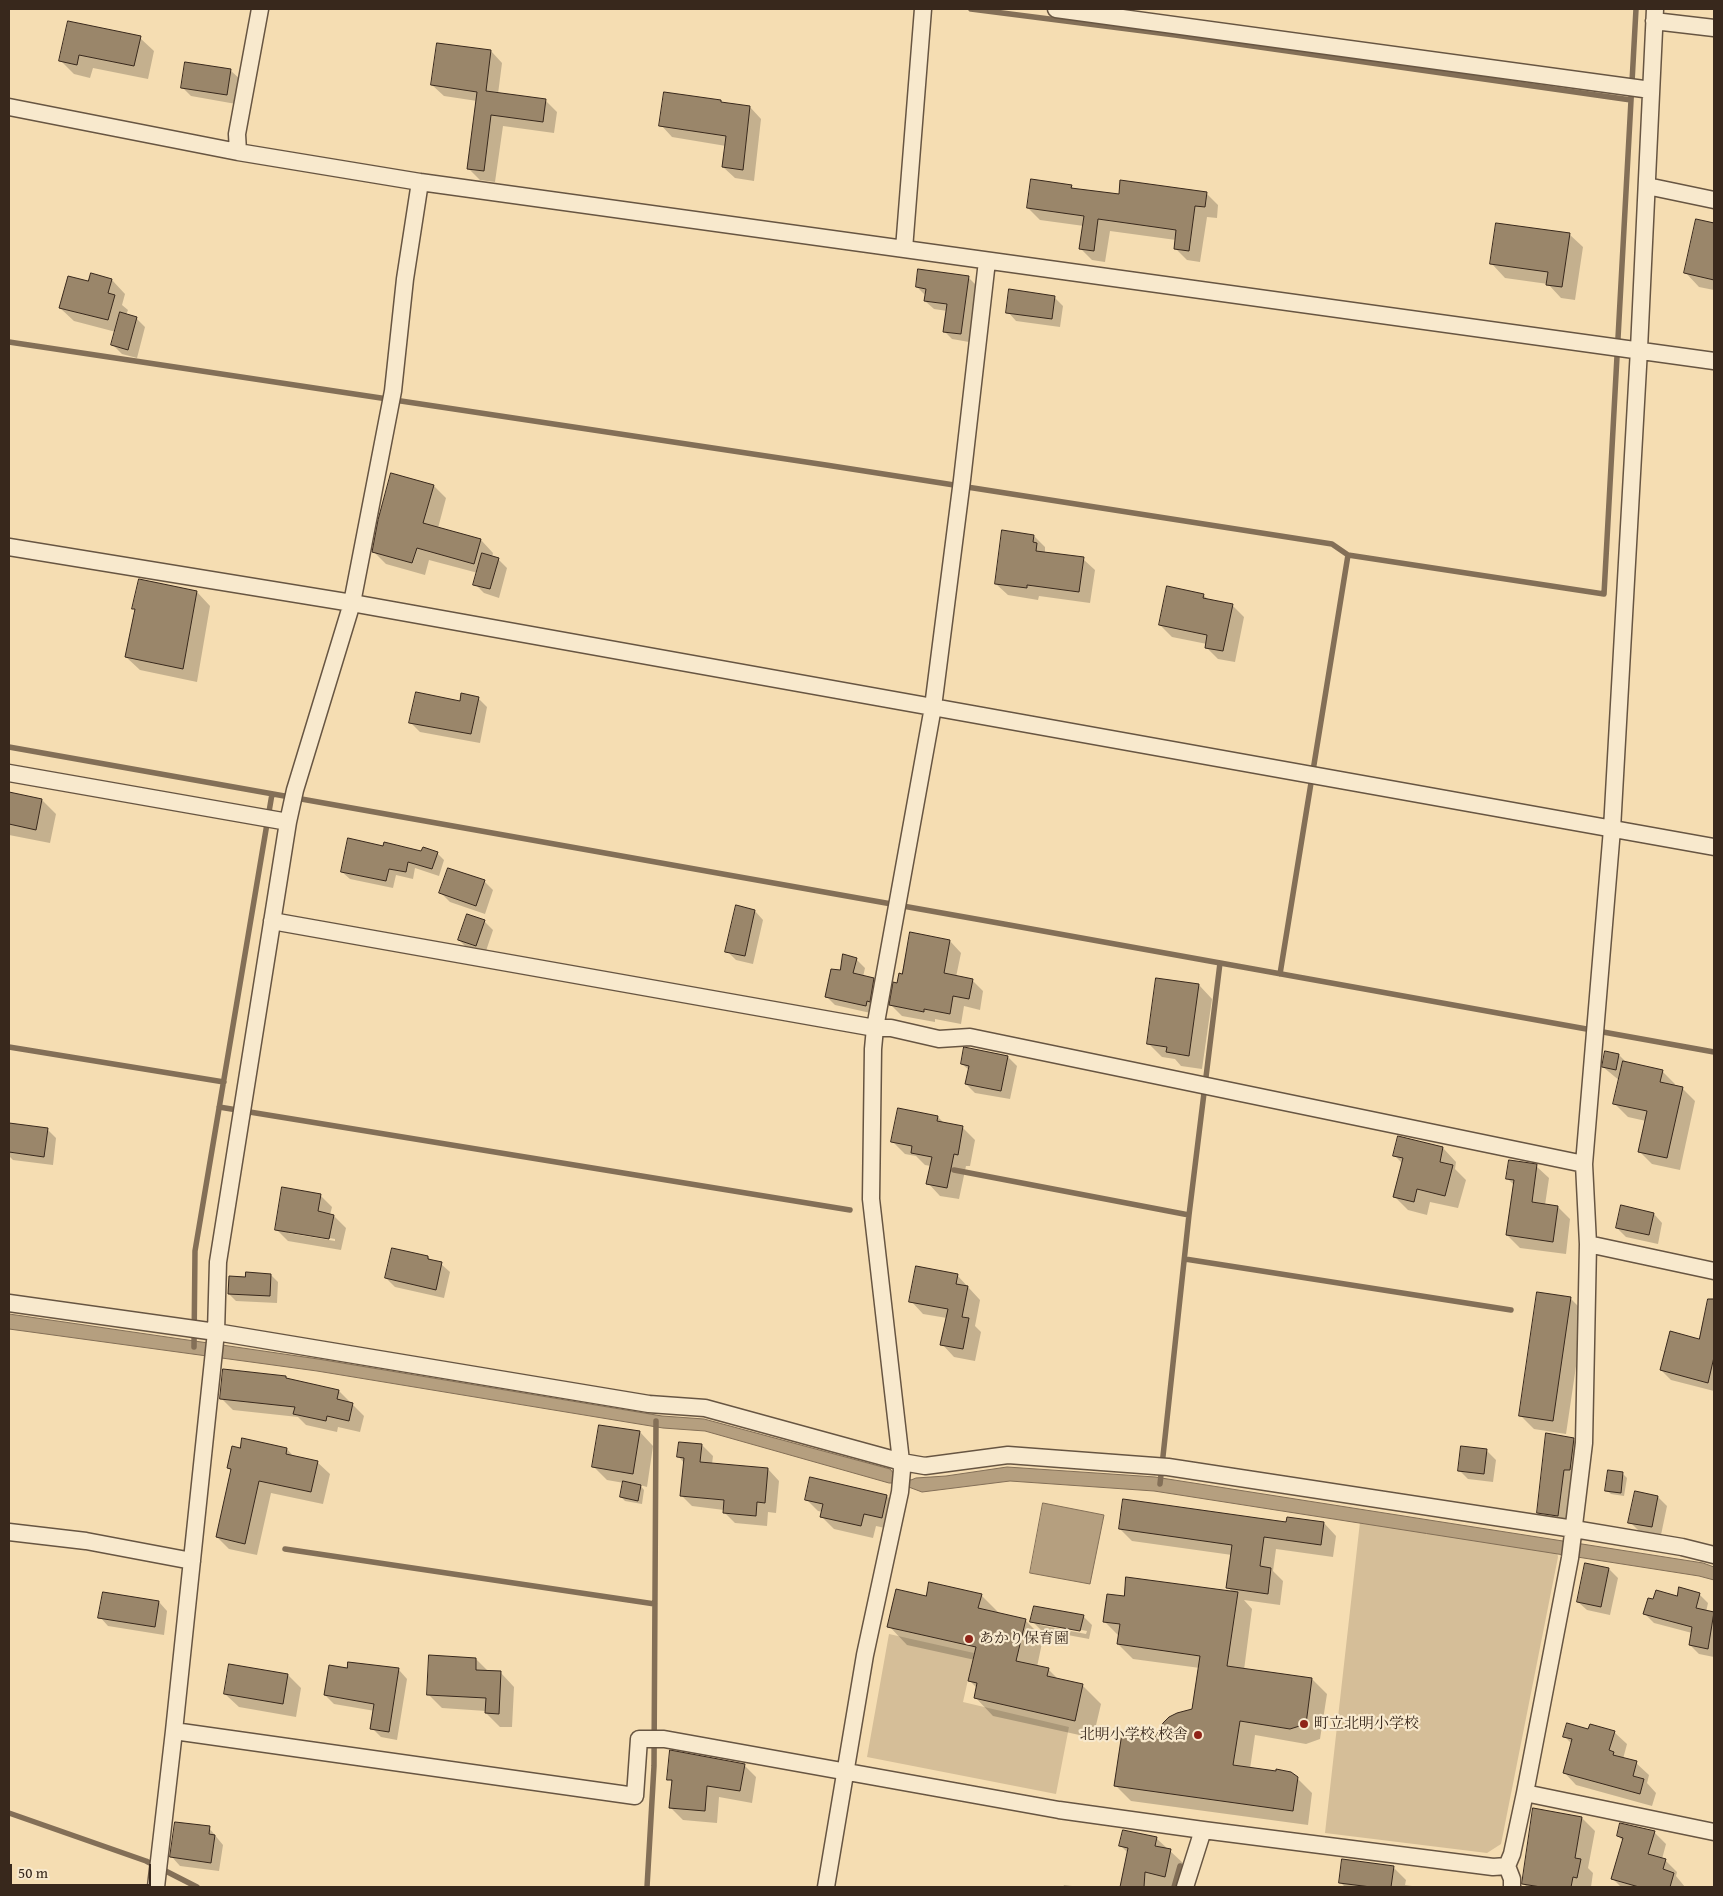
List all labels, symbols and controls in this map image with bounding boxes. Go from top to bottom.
place label: あかり保育園 [979,1630,1069,1648]
marker: あかり保育園 [963,1633,975,1645]
place label: 町立北明小学校 [1314,1715,1419,1733]
marker: 町立北明小学校 [1298,1718,1310,1730]
place label: 北明小学校 校舎 [1080,1726,1188,1744]
marker: 北明小学校 校舎 [1192,1729,1204,1741]
scale bar [12,1854,154,1886]
text: 50 m [18,1862,48,1883]

